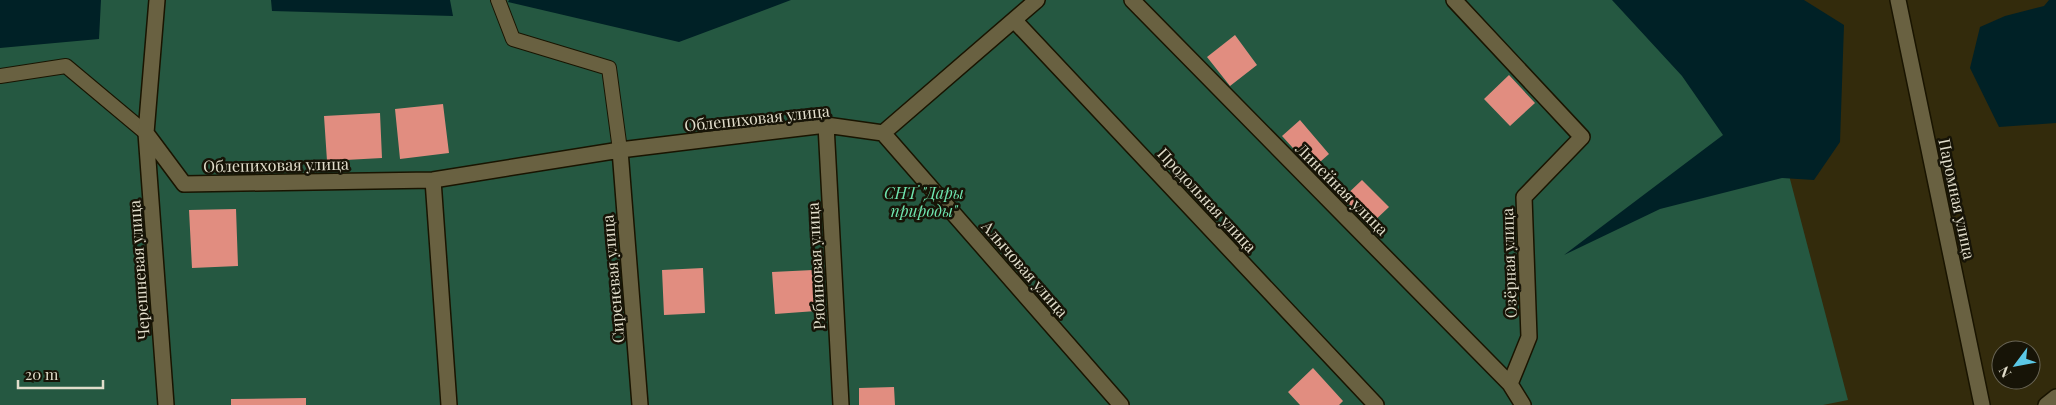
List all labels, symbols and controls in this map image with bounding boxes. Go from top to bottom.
street label: Облепиховая улица [683,99,831,136]
street label: Линейная улица [1291,137,1393,239]
street label: Паромная улица [1934,137,1981,261]
street label: Продольная улица [1153,143,1261,257]
street label: Облепиховая улица [203,153,349,176]
park label: СНТ "Дары природы" [884,182,964,221]
street label: Черешневая улица [123,200,154,341]
street label: Рябиновая улица [802,202,829,330]
street label: Озёрная улица [1496,208,1521,318]
street label: Сиреневая улица [596,214,629,344]
street label: Алычовая улица [977,215,1073,321]
north arrow [1991,340,2041,390]
scale bar [18,358,102,390]
text: N [1994,363,2015,381]
text: 20 m [25,364,59,384]

